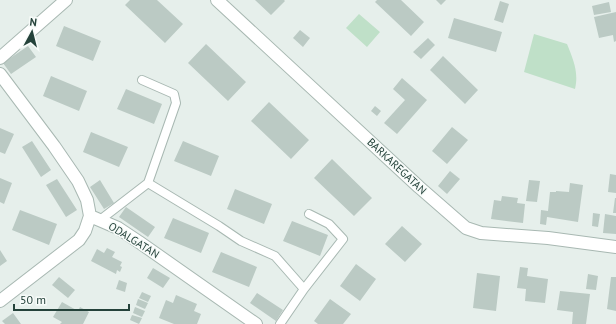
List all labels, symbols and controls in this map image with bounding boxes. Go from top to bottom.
north arrow [12,12,52,52]
text: N [29,15,38,29]
street label: BARKAREGATAN [364,135,430,197]
street label: ODALGATAN [106,219,162,261]
scale bar [14,286,129,312]
text: 50 m [20,292,46,307]

